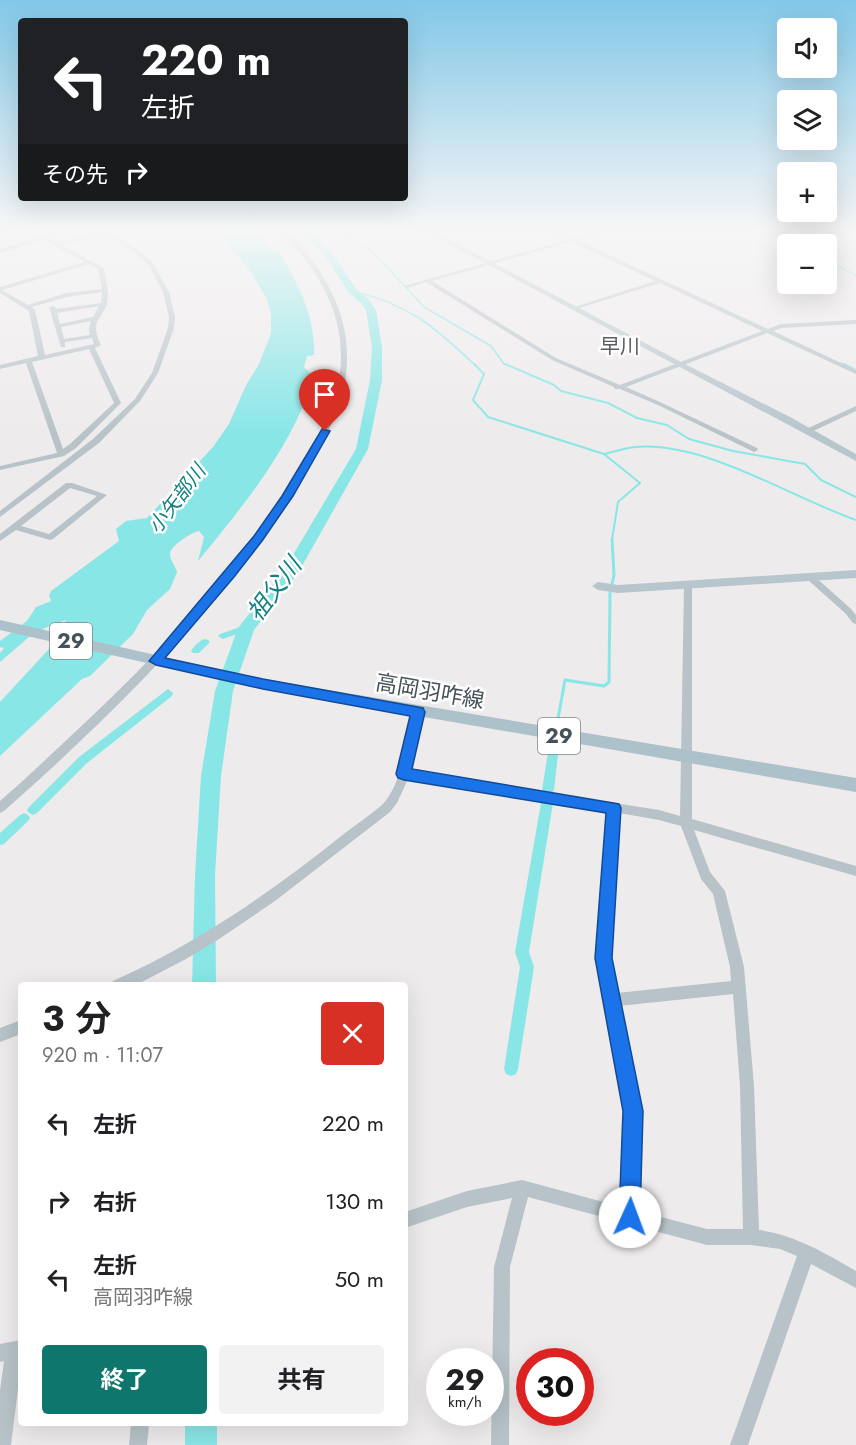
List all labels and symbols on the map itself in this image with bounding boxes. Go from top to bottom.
district label: 早川 [600,332,640,361]
pin [299,369,350,431]
water label: 小矢部川 [141,457,214,540]
water label: 祖父川 [238,547,311,628]
road number: 29 [50,623,92,659]
street label: 高岡羽咋線 [373,666,487,716]
road number: 29 [538,718,580,754]
position arrow [598,1185,662,1249]
speed limit sign: 30 [516,1348,594,1426]

